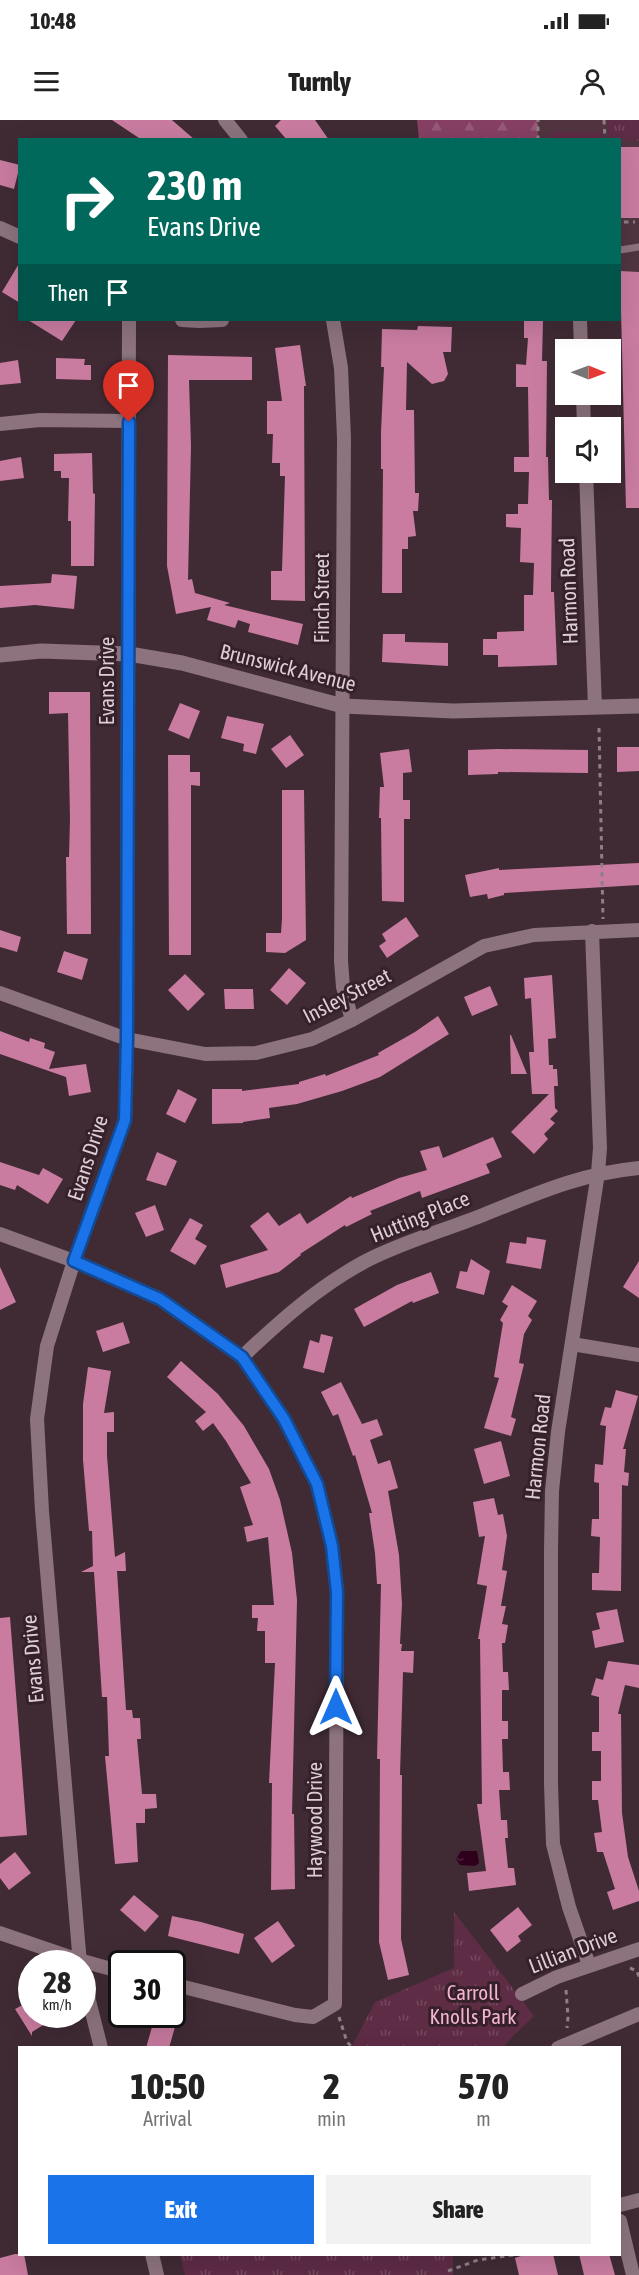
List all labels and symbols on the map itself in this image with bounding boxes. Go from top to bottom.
north arrow [555,339,621,405]
pin [103,360,154,422]
street label: Harmon Road [554,537,582,645]
street label: Finch Street [309,553,333,643]
street label: Evans Drive [94,637,118,725]
street label: Brunswick Avenue [218,639,359,696]
street label: Insley Street [299,963,394,1027]
street label: Evans Drive [62,1112,112,1203]
street label: Hutting Place [367,1185,472,1247]
street label: Harmon Road [520,1393,554,1501]
street label: Evans Drive [16,1614,48,1704]
position arrow [304,1675,368,1739]
street label: Haywood Drive [302,1762,326,1878]
street label: Lillian Drive [525,1922,620,1978]
speed limit sign: 30 [108,1950,186,2028]
park label: Carroll Knolls Park [430,1980,516,2028]

